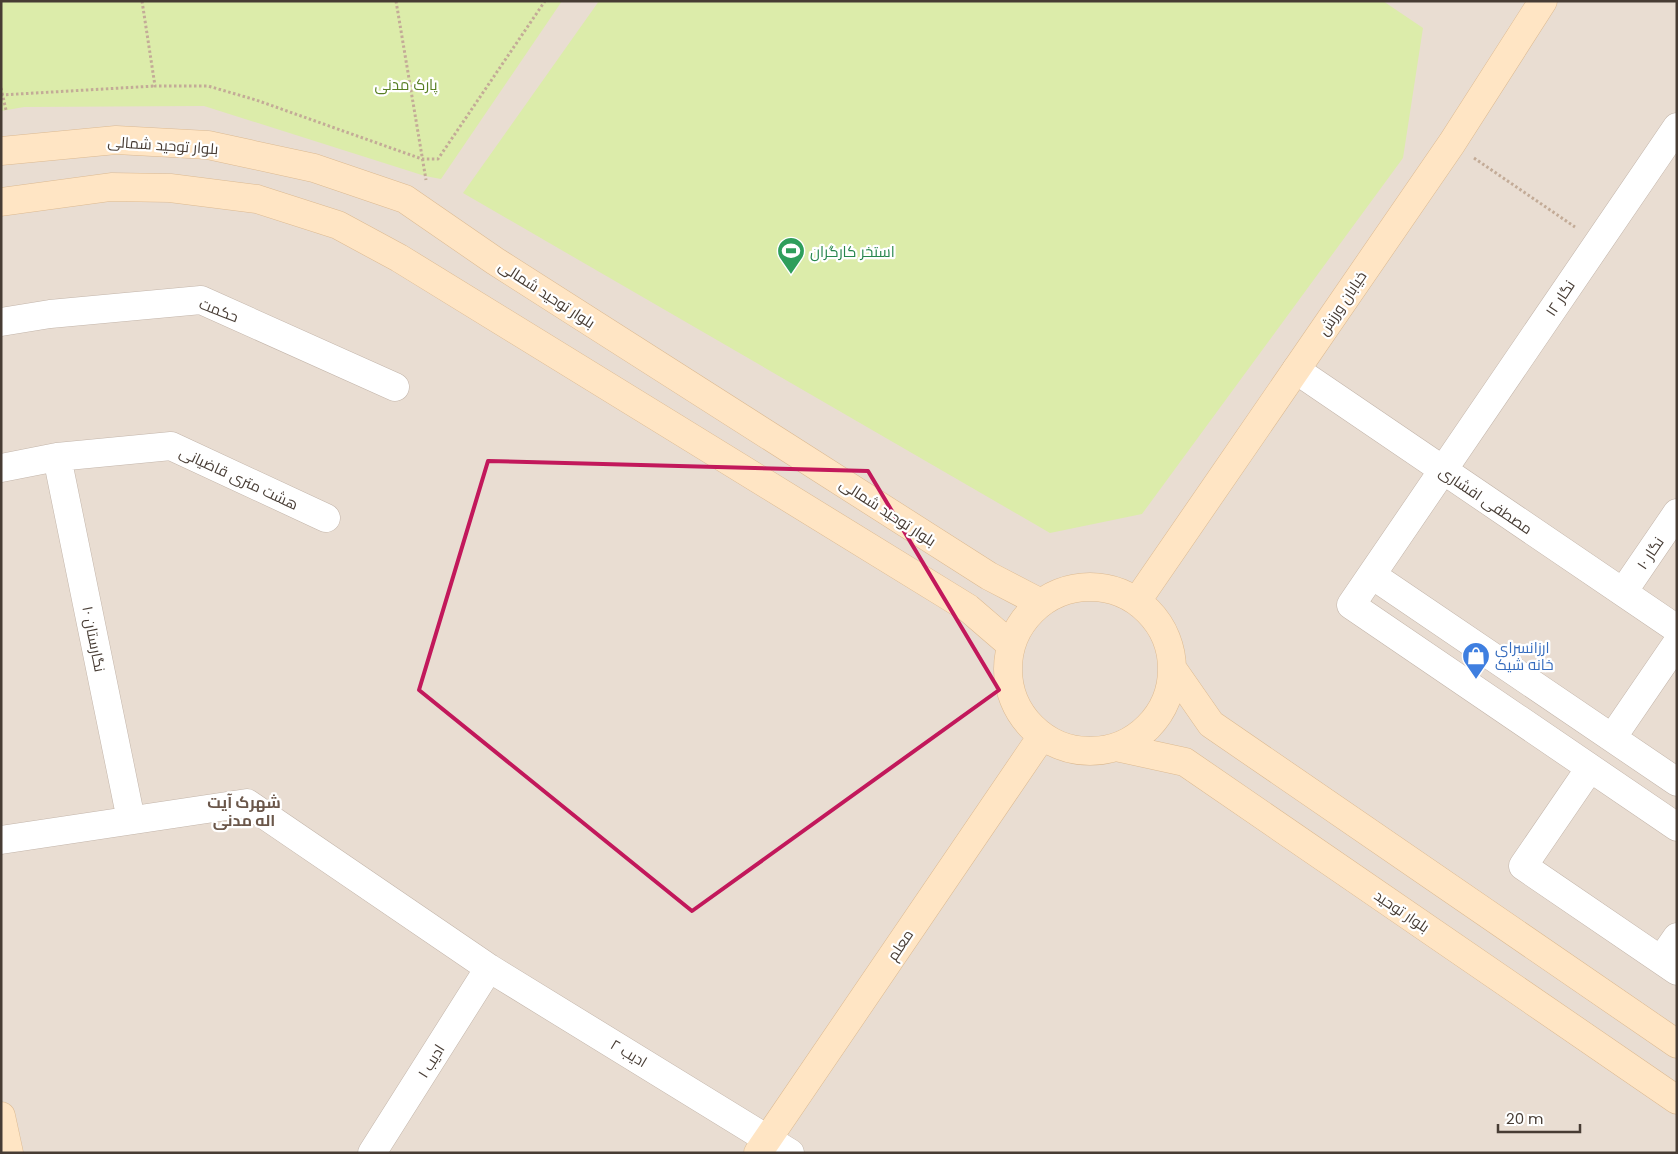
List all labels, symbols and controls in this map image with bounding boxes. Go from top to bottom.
park label: پارک مدنی [374,74,438,95]
street label: بلوار توحید شمالی [107,131,219,159]
sports icon: استخر کارگران [776,236,806,275]
place label: استخر کارگران [810,241,895,262]
street label: بلوار توحید شمالی [495,255,599,333]
street label: خیابان ورزش [1313,267,1371,339]
street label: نگار ۱۲ [1540,276,1580,320]
street label: حکمت [196,293,242,327]
street label: هشت متری قاضیانی [176,441,302,515]
street label: مصطفی افشاری [1435,461,1537,539]
street label: بلوار توحید شمالی [836,473,940,551]
street label: نگار ۱۰ [1631,532,1669,574]
street label: نگارستان ۱۰ [77,604,111,674]
place label: ارزانسرای خانه شیک [1495,637,1554,675]
shop icon: ارزانسرای خانه شیک [1461,641,1491,680]
district label: شهرک آیت اله مدنی [207,791,281,832]
street label: بلوار توحید [1370,885,1434,937]
street label: معلم [882,925,918,965]
street label: ادیب ۲ [607,1034,651,1072]
street label: ادیب ۱ [413,1040,449,1082]
scale bar [1498,1102,1580,1134]
text: 20 m [1506,1108,1544,1129]

